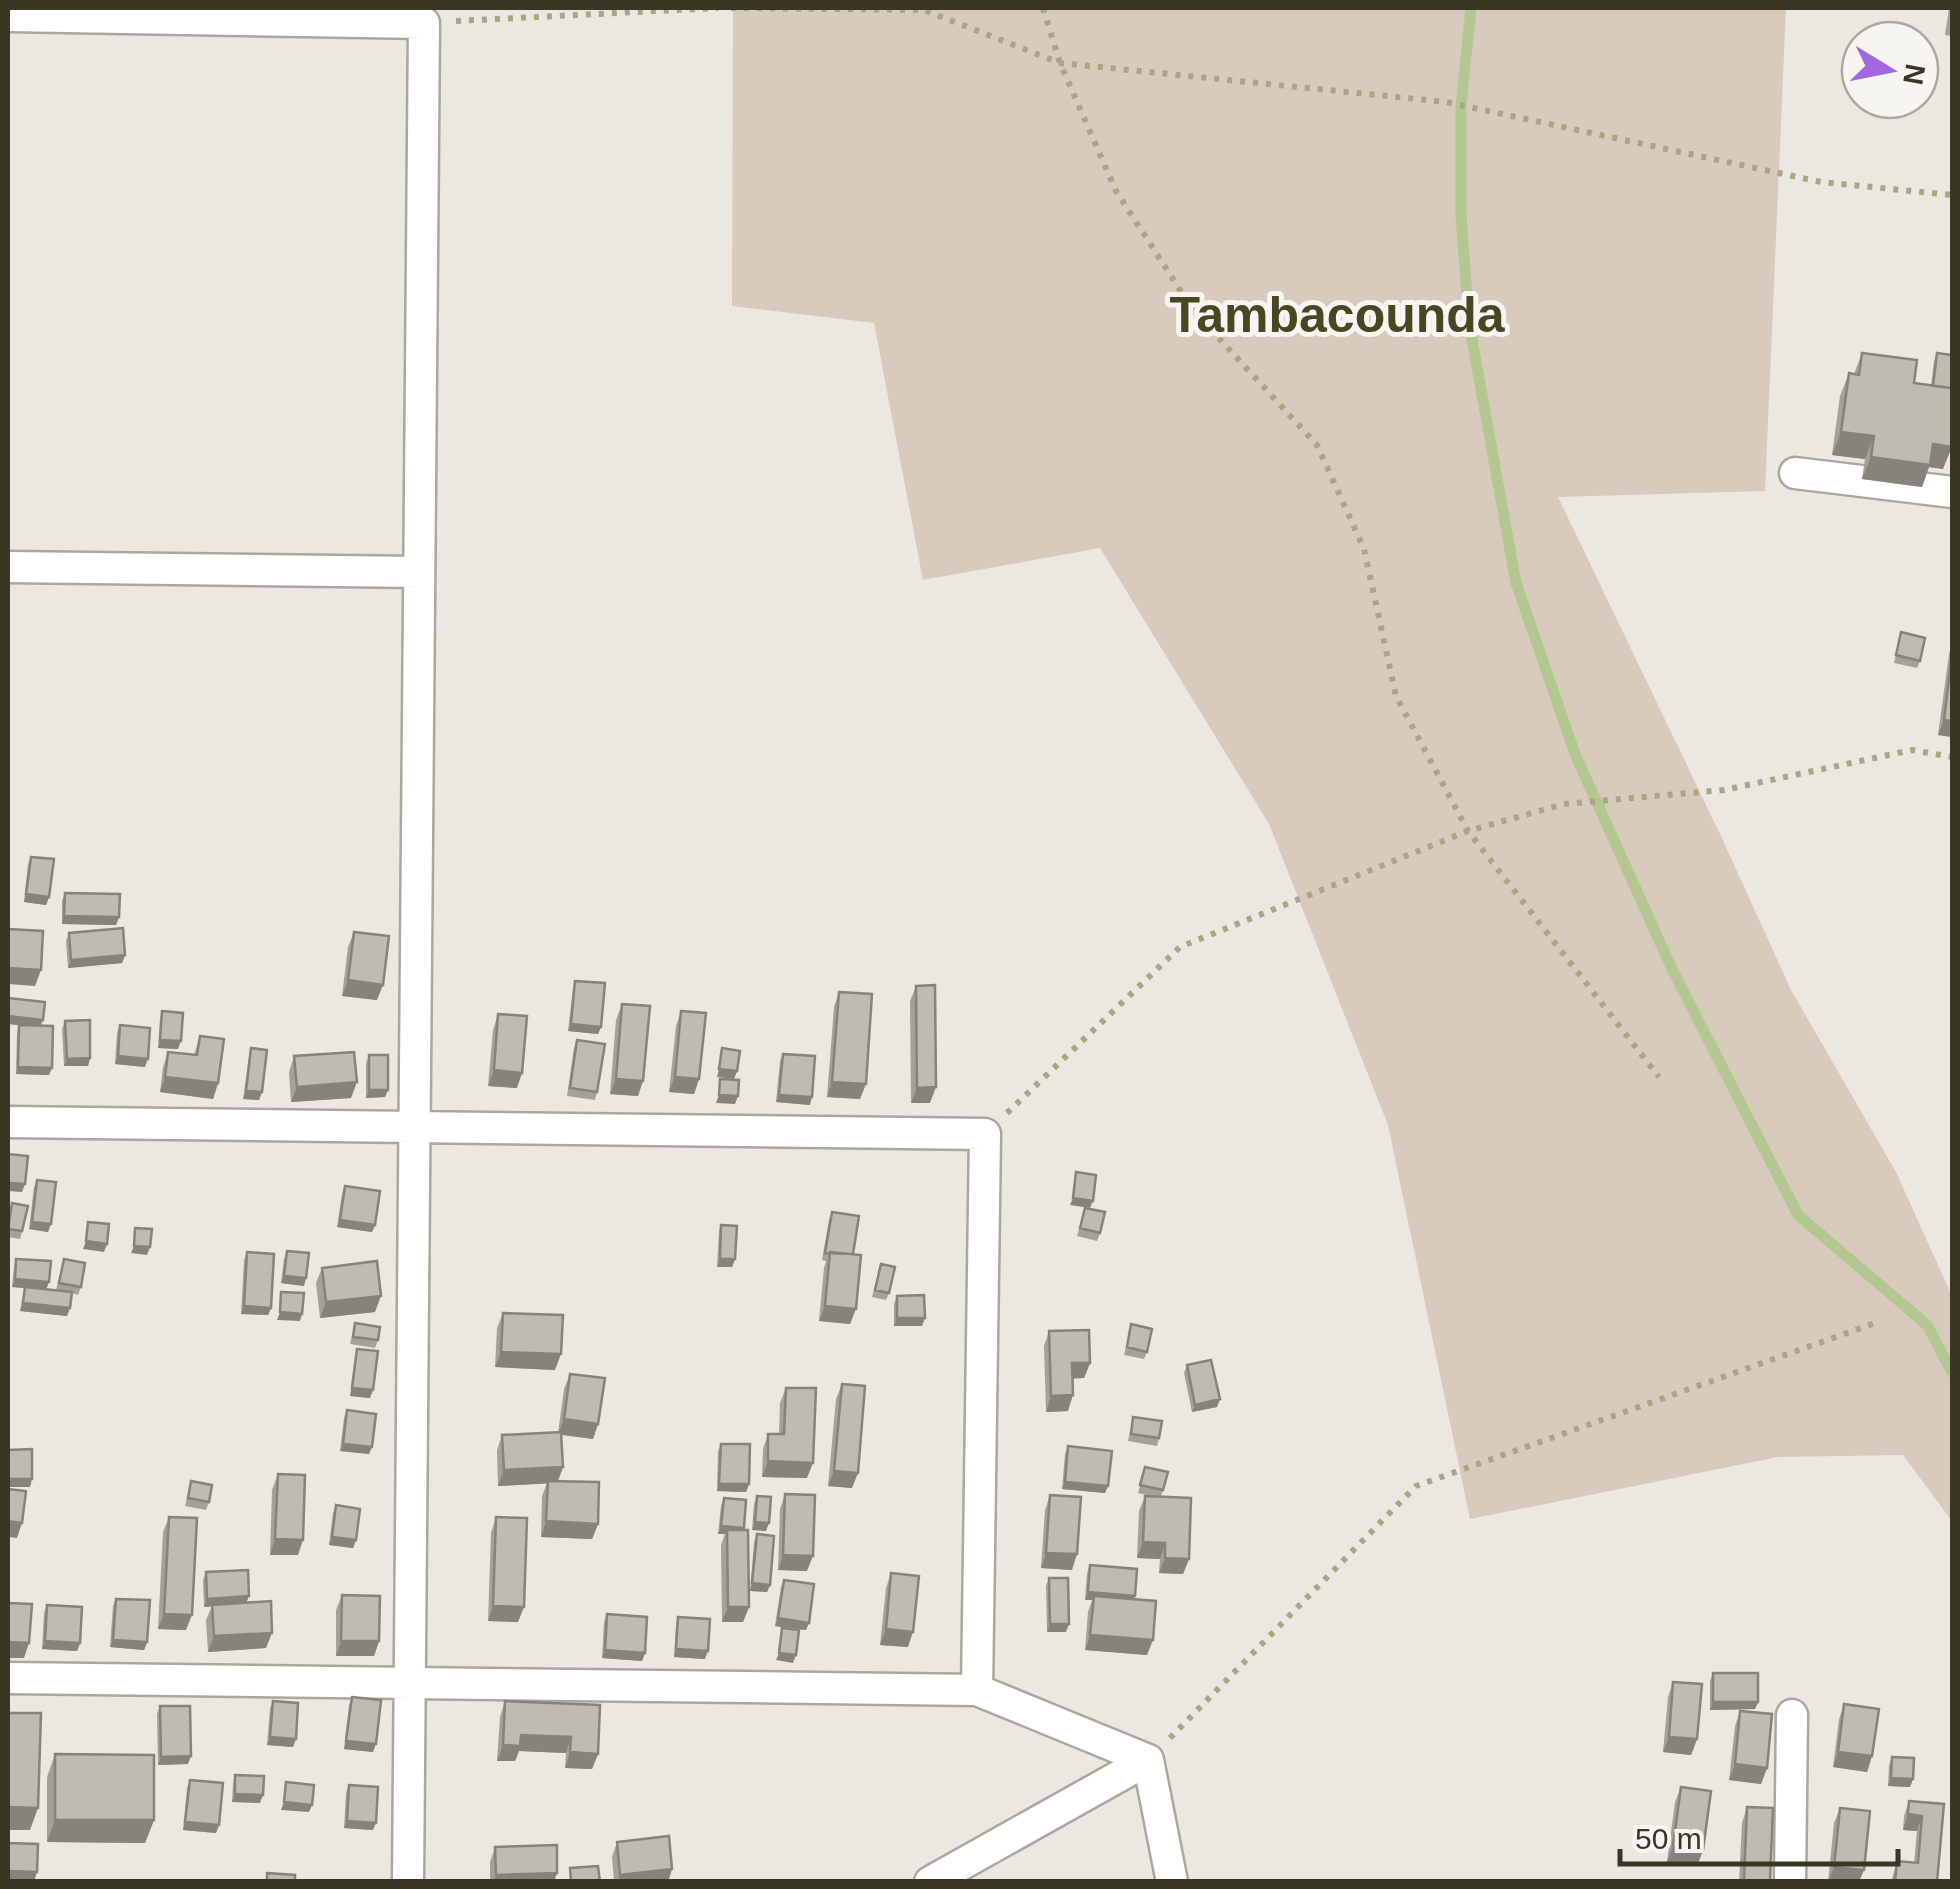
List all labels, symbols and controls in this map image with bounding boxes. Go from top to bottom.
north arrow [1840,20,1940,120]
text: N [1897,62,1931,87]
district label: Tambacounda [1169,287,1506,343]
scale bar [1620,1804,1898,1866]
text: 50 m [1635,1822,1702,1855]

